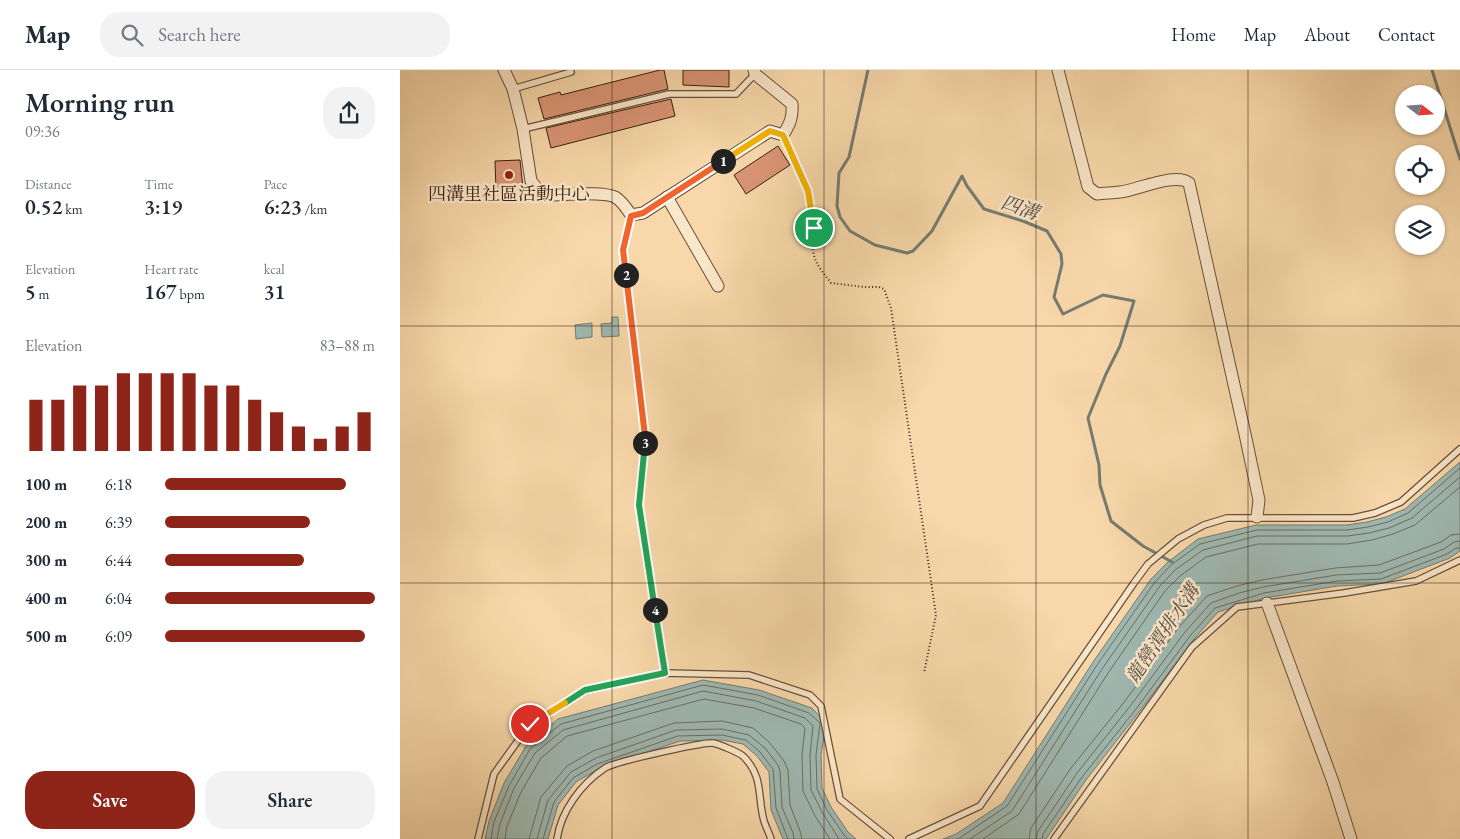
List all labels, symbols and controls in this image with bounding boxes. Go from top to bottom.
search box [100,12,450,57]
text: Map [25,19,70,50]
icon: search [118,21,146,49]
text: Search here [158,22,241,47]
text: Home [1171,23,1216,46]
text: Map [1244,23,1276,46]
text: About [1304,23,1350,46]
text: Contact [1378,23,1435,46]
text: Morning run [25,84,175,120]
north arrow [1395,85,1445,135]
map controls [1395,85,1445,255]
button: share [323,87,375,139]
text: 09:36 [25,121,60,142]
button: locate [1395,145,1445,195]
pin: 1 [710,148,736,174]
text: 1 [720,152,727,170]
marker: 四溝里社區活動中心 [503,169,515,181]
text: Distance [25,175,72,193]
text: Time [144,175,174,193]
text: Pace [264,175,287,193]
place label: 四溝里社區活動中心 [428,182,590,205]
water label: 四溝 [998,189,1045,226]
text: 0.52 [25,193,62,220]
text: 3:19 [144,193,182,220]
text: 6:23 [264,193,302,220]
text: km [62,200,83,218]
text: /km [302,200,328,218]
button: layers [1395,205,1445,255]
pin [793,207,835,249]
icon: arrive [800,214,828,242]
text: Elevation [25,260,75,278]
text: Heart rate [144,260,199,278]
text: kcal [264,260,285,278]
pin: 2 [614,262,638,288]
text: 2 [623,266,630,284]
text: 5 [25,278,36,305]
text: 167 [144,278,177,305]
text: 31 [264,278,285,305]
text: m [36,285,49,303]
text: bpm [177,285,205,303]
text: Elevation [25,335,83,356]
text: 83–88 m [320,335,375,356]
pin: 3 [632,430,658,456]
text: 3 [642,434,649,452]
text: 100 m [25,474,67,495]
text: 6:18 [105,474,132,495]
text: 200 m [25,512,67,533]
text: 6:39 [105,512,132,533]
text: 300 m [25,550,67,571]
text: 6:44 [105,550,132,571]
water label: 龍巒潭排水溝 [1120,577,1206,688]
text: 400 m [25,588,67,609]
text: 6:04 [105,588,132,609]
pin: 4 [642,598,668,622]
text: 4 [652,601,659,619]
text: 500 m [25,626,67,647]
text: 6:09 [105,626,132,647]
pin [509,703,551,745]
icon: check [516,710,544,738]
button: Save [25,771,195,829]
button: Share [205,771,375,829]

